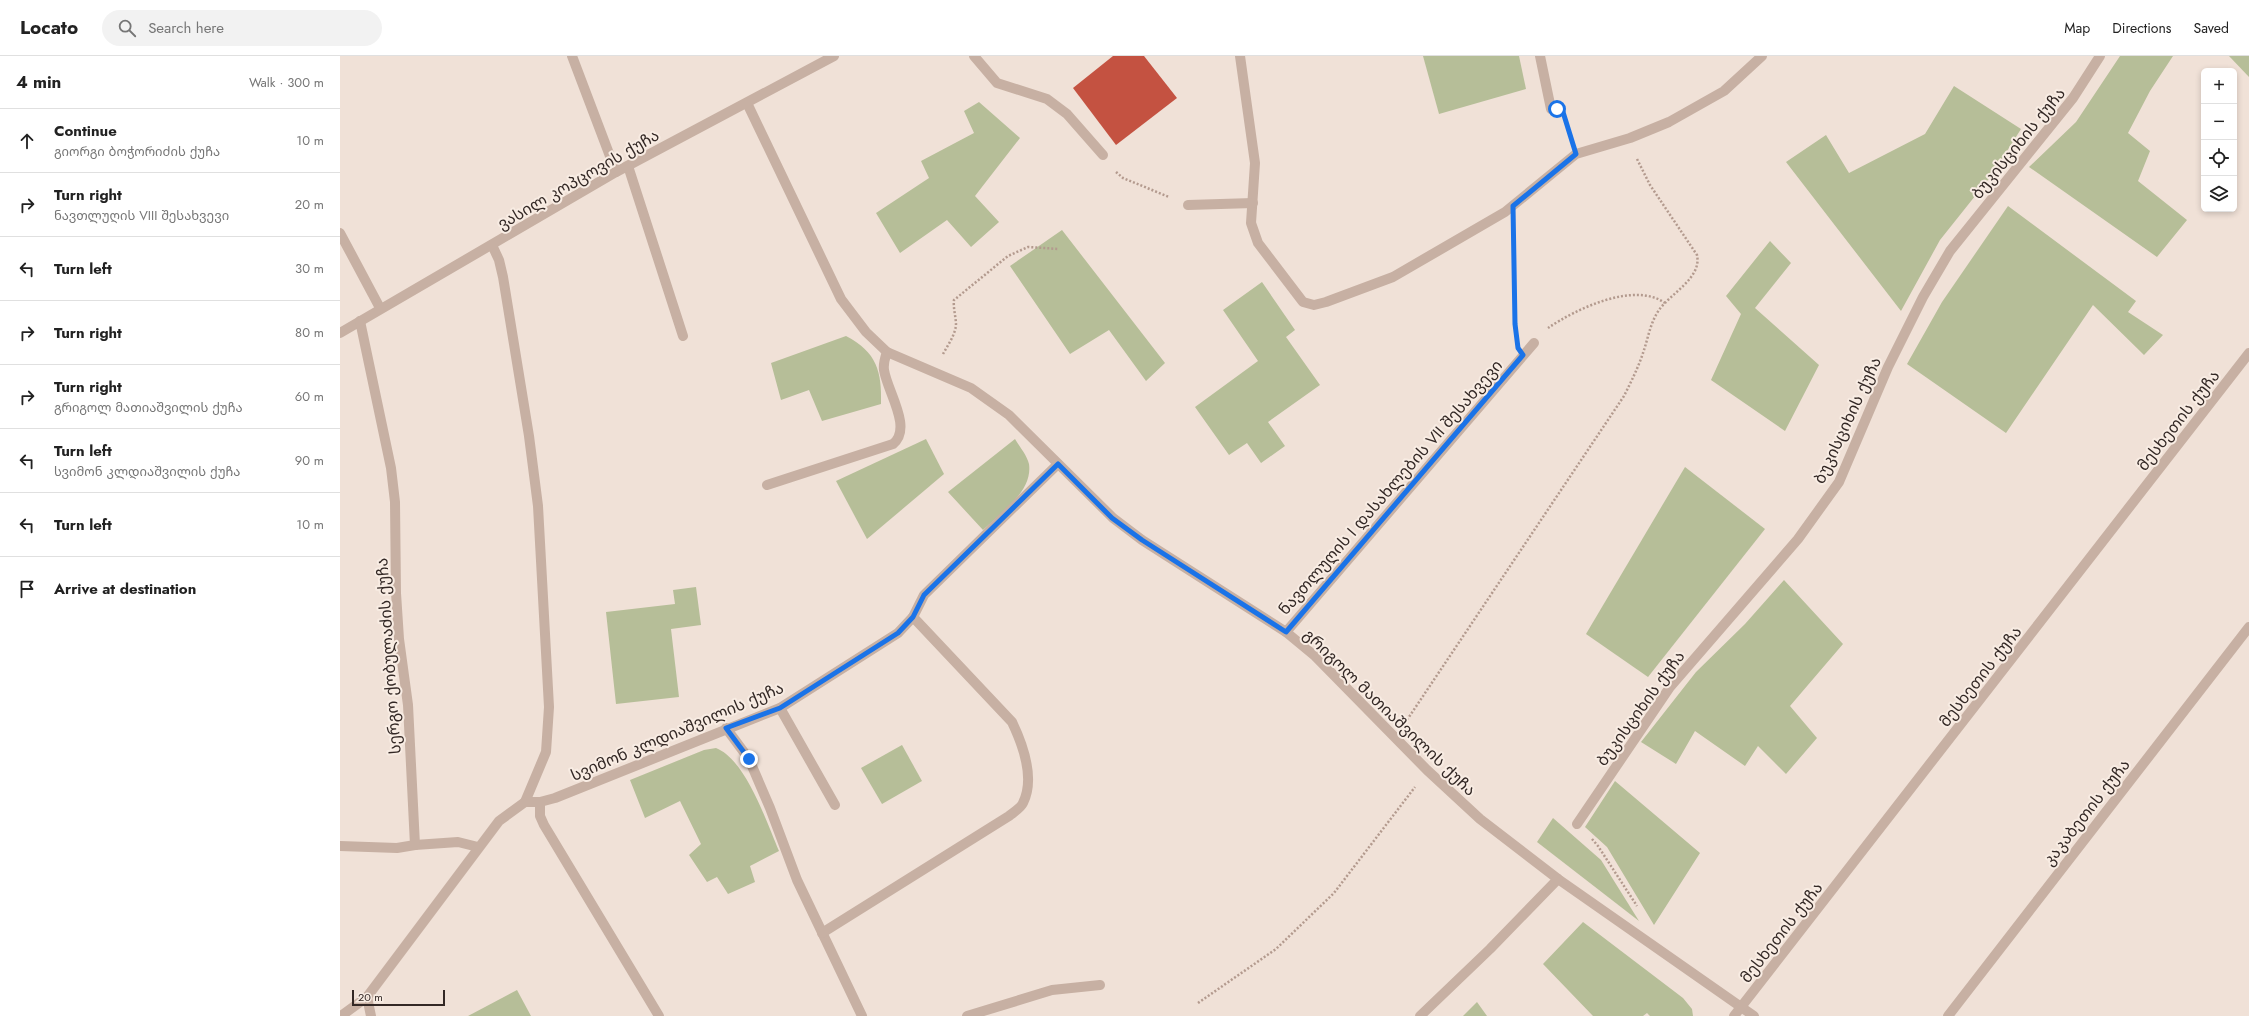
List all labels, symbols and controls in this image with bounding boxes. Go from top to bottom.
search box [102,10,382,46]
text: Locato [20,14,78,41]
icon: search [116,17,138,39]
text: Search here [148,17,224,39]
text: Map [2064,18,2090,38]
text: Directions [2112,18,2172,38]
text: Saved [2194,18,2229,38]
map controls [2201,68,2237,212]
button: + [2201,68,2237,104]
text: 4 min [16,70,61,94]
text: Walk · 300 m [249,73,324,92]
street label: ბუკისციხის ქუჩა [1966,83,2071,204]
route start [1548,100,1566,118]
button: − [2201,104,2237,140]
text: Continue [54,120,117,142]
street label: ვასილ კოპცოვის ქუჩა [493,124,663,235]
icon: ahead [16,130,38,152]
text: 10 m [296,131,324,150]
button: locate [2201,140,2237,176]
text: გიორგი ბოჭორიძის ქუჩა [54,142,220,161]
button: layers [2201,176,2237,212]
text: Turn right [54,184,122,206]
icon: right [16,194,38,216]
text: 20 m [295,195,324,214]
text: ნავთლუღის VIII შესახვევი [54,206,229,225]
icon: left [16,258,38,280]
text: Turn left [54,258,112,280]
text: 30 m [295,259,324,278]
icon: right [16,322,38,344]
text: Turn right [54,322,122,344]
text: 80 m [295,323,324,342]
street label: ბუკისციხის ქუჩა [1808,353,1887,487]
street label: ნავთლუღის I დასახლების VII შესახვევი [1273,355,1508,620]
street label: მესხეთის ქუჩა [2132,365,2225,476]
text: Turn right [54,376,122,398]
icon: right [16,386,38,408]
text: 60 m [295,387,324,406]
text: გრიგოლ მათიაშვილის ქუჩა [54,398,243,417]
text: Turn left [54,440,112,462]
icon: left [16,450,38,472]
text: 90 m [295,451,324,470]
text: სვიმონ კლდიაშვილის ქუჩა [54,462,240,481]
icon: left [16,514,38,536]
text: Turn left [54,514,112,536]
text: 10 m [296,515,324,534]
street label: სერგო ქობულაძის ქუჩა [370,557,407,755]
icon: arrive [16,578,38,600]
text: Arrive at destination [54,578,196,600]
street label: მესხეთის ქუჩა [1934,621,2027,732]
street label: გრიგოლ მათიაშვილის ქუჩა [1298,623,1481,801]
street label: ბუკისციხის ქუჩა [1591,646,1690,771]
street label: სვიმონ კლდიაშვილის ქუჩა [567,676,787,787]
route end [740,750,758,768]
street label: კაკაბეთის ქუჩა [2037,754,2135,871]
street label: მესხეთის ქუჩა [1735,877,1828,988]
scale bar [352,988,445,1007]
text: 20 m [358,989,383,1005]

